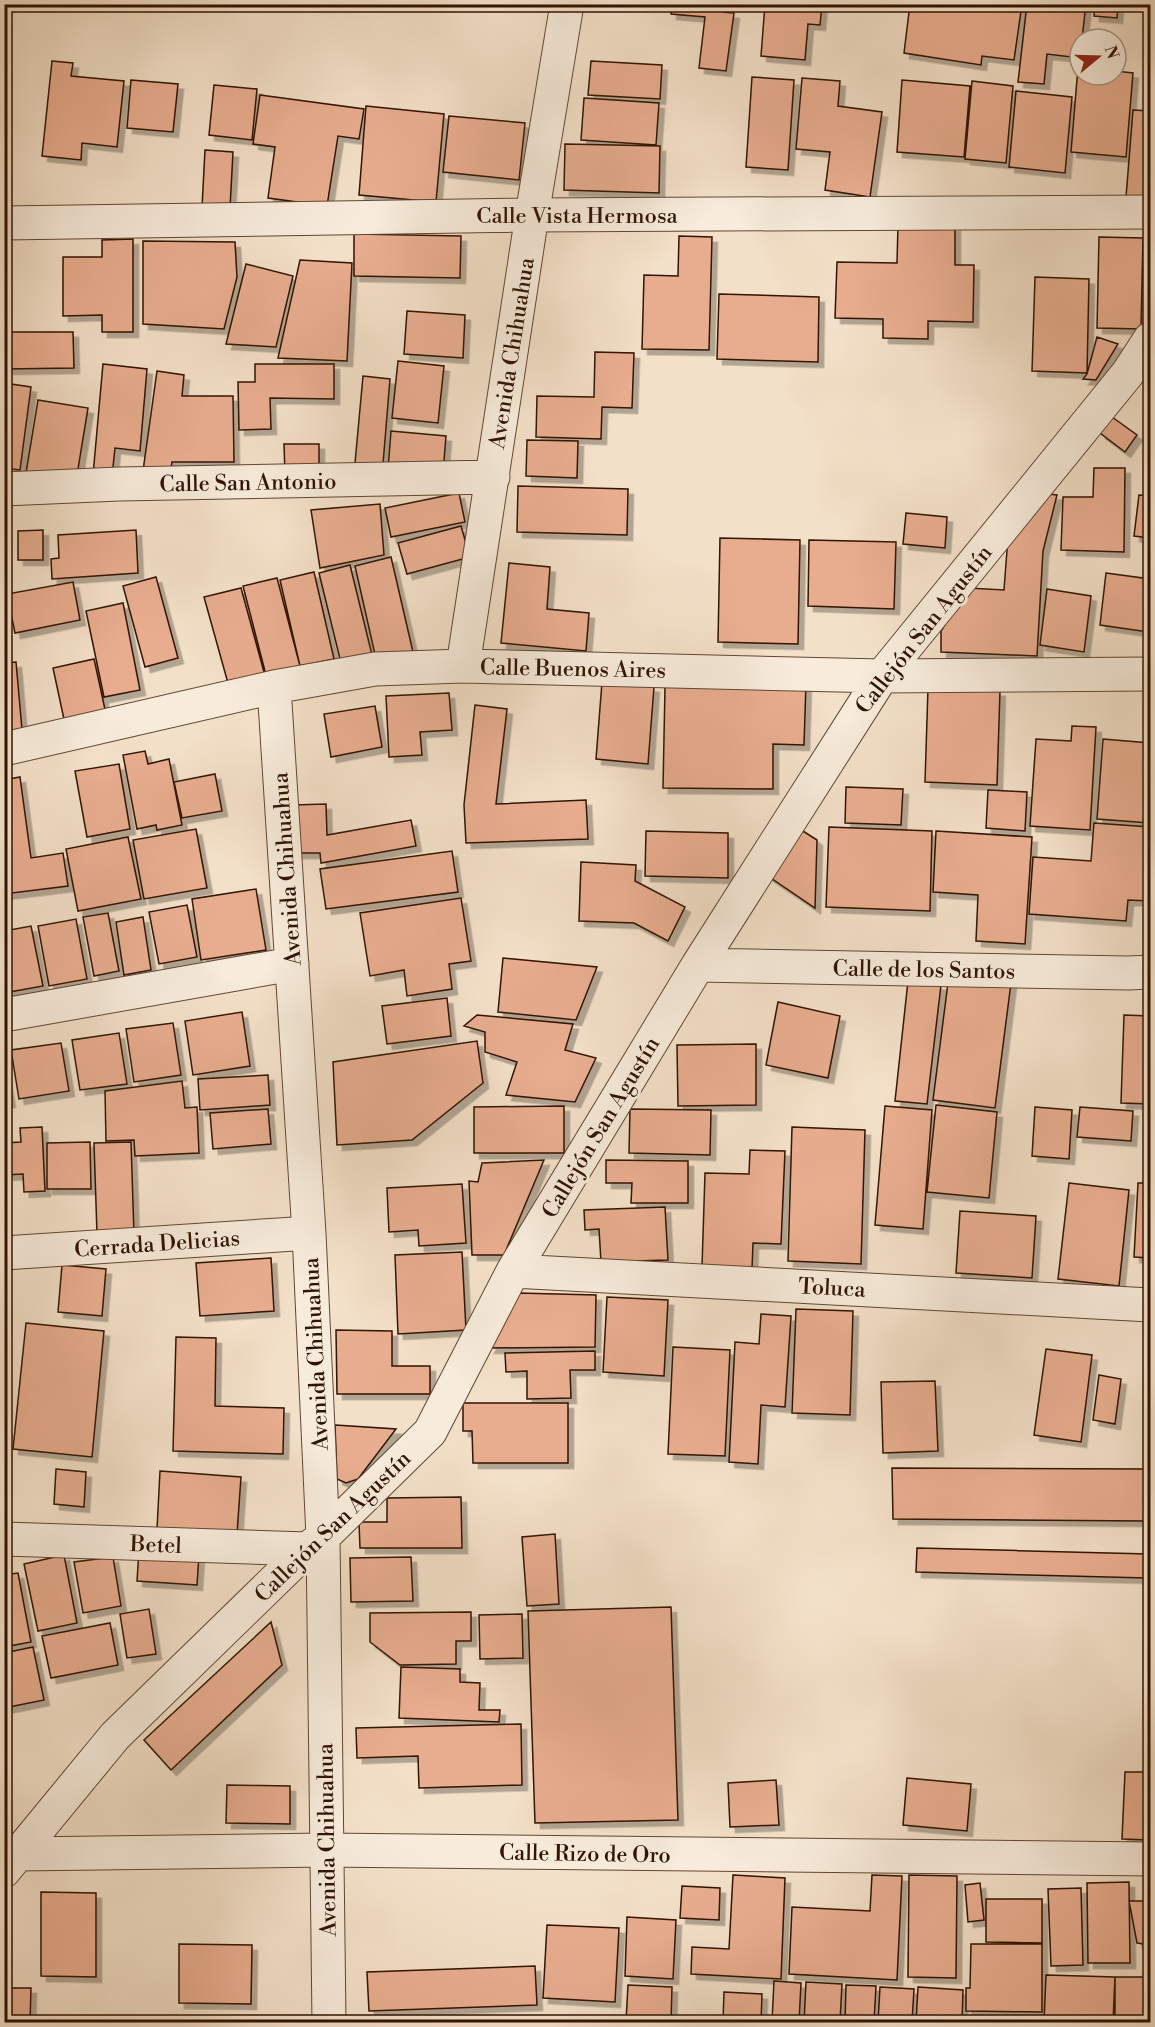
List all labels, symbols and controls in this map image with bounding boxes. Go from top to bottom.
north arrow [1068,27,1128,87]
text: N [1100,43,1123,62]
street label: Calle Vista Hermosa [476,203,679,230]
street label: Avenida Chihuahua [484,255,541,452]
street label: Calle San Antonio [159,468,337,499]
street label: Callejón San Agustín [850,540,998,720]
street label: Calle Buenos Aires [480,654,666,685]
street label: Avenida Chihuahua [267,771,308,967]
street label: Calle de los Santos [833,955,1015,986]
street label: Callejón San Agustín [536,1032,666,1223]
street label: Cerrada Delicias [73,1225,241,1264]
street label: Avenida Chihuahua [298,1256,335,1452]
street label: Toluca [798,1273,867,1304]
street label: Callejón San Agustín [249,1446,417,1609]
street label: Betel [129,1531,183,1560]
street label: Avenida Chihuahua [312,1742,343,1938]
street label: Calle Rizo de Oro [499,1840,671,1869]

